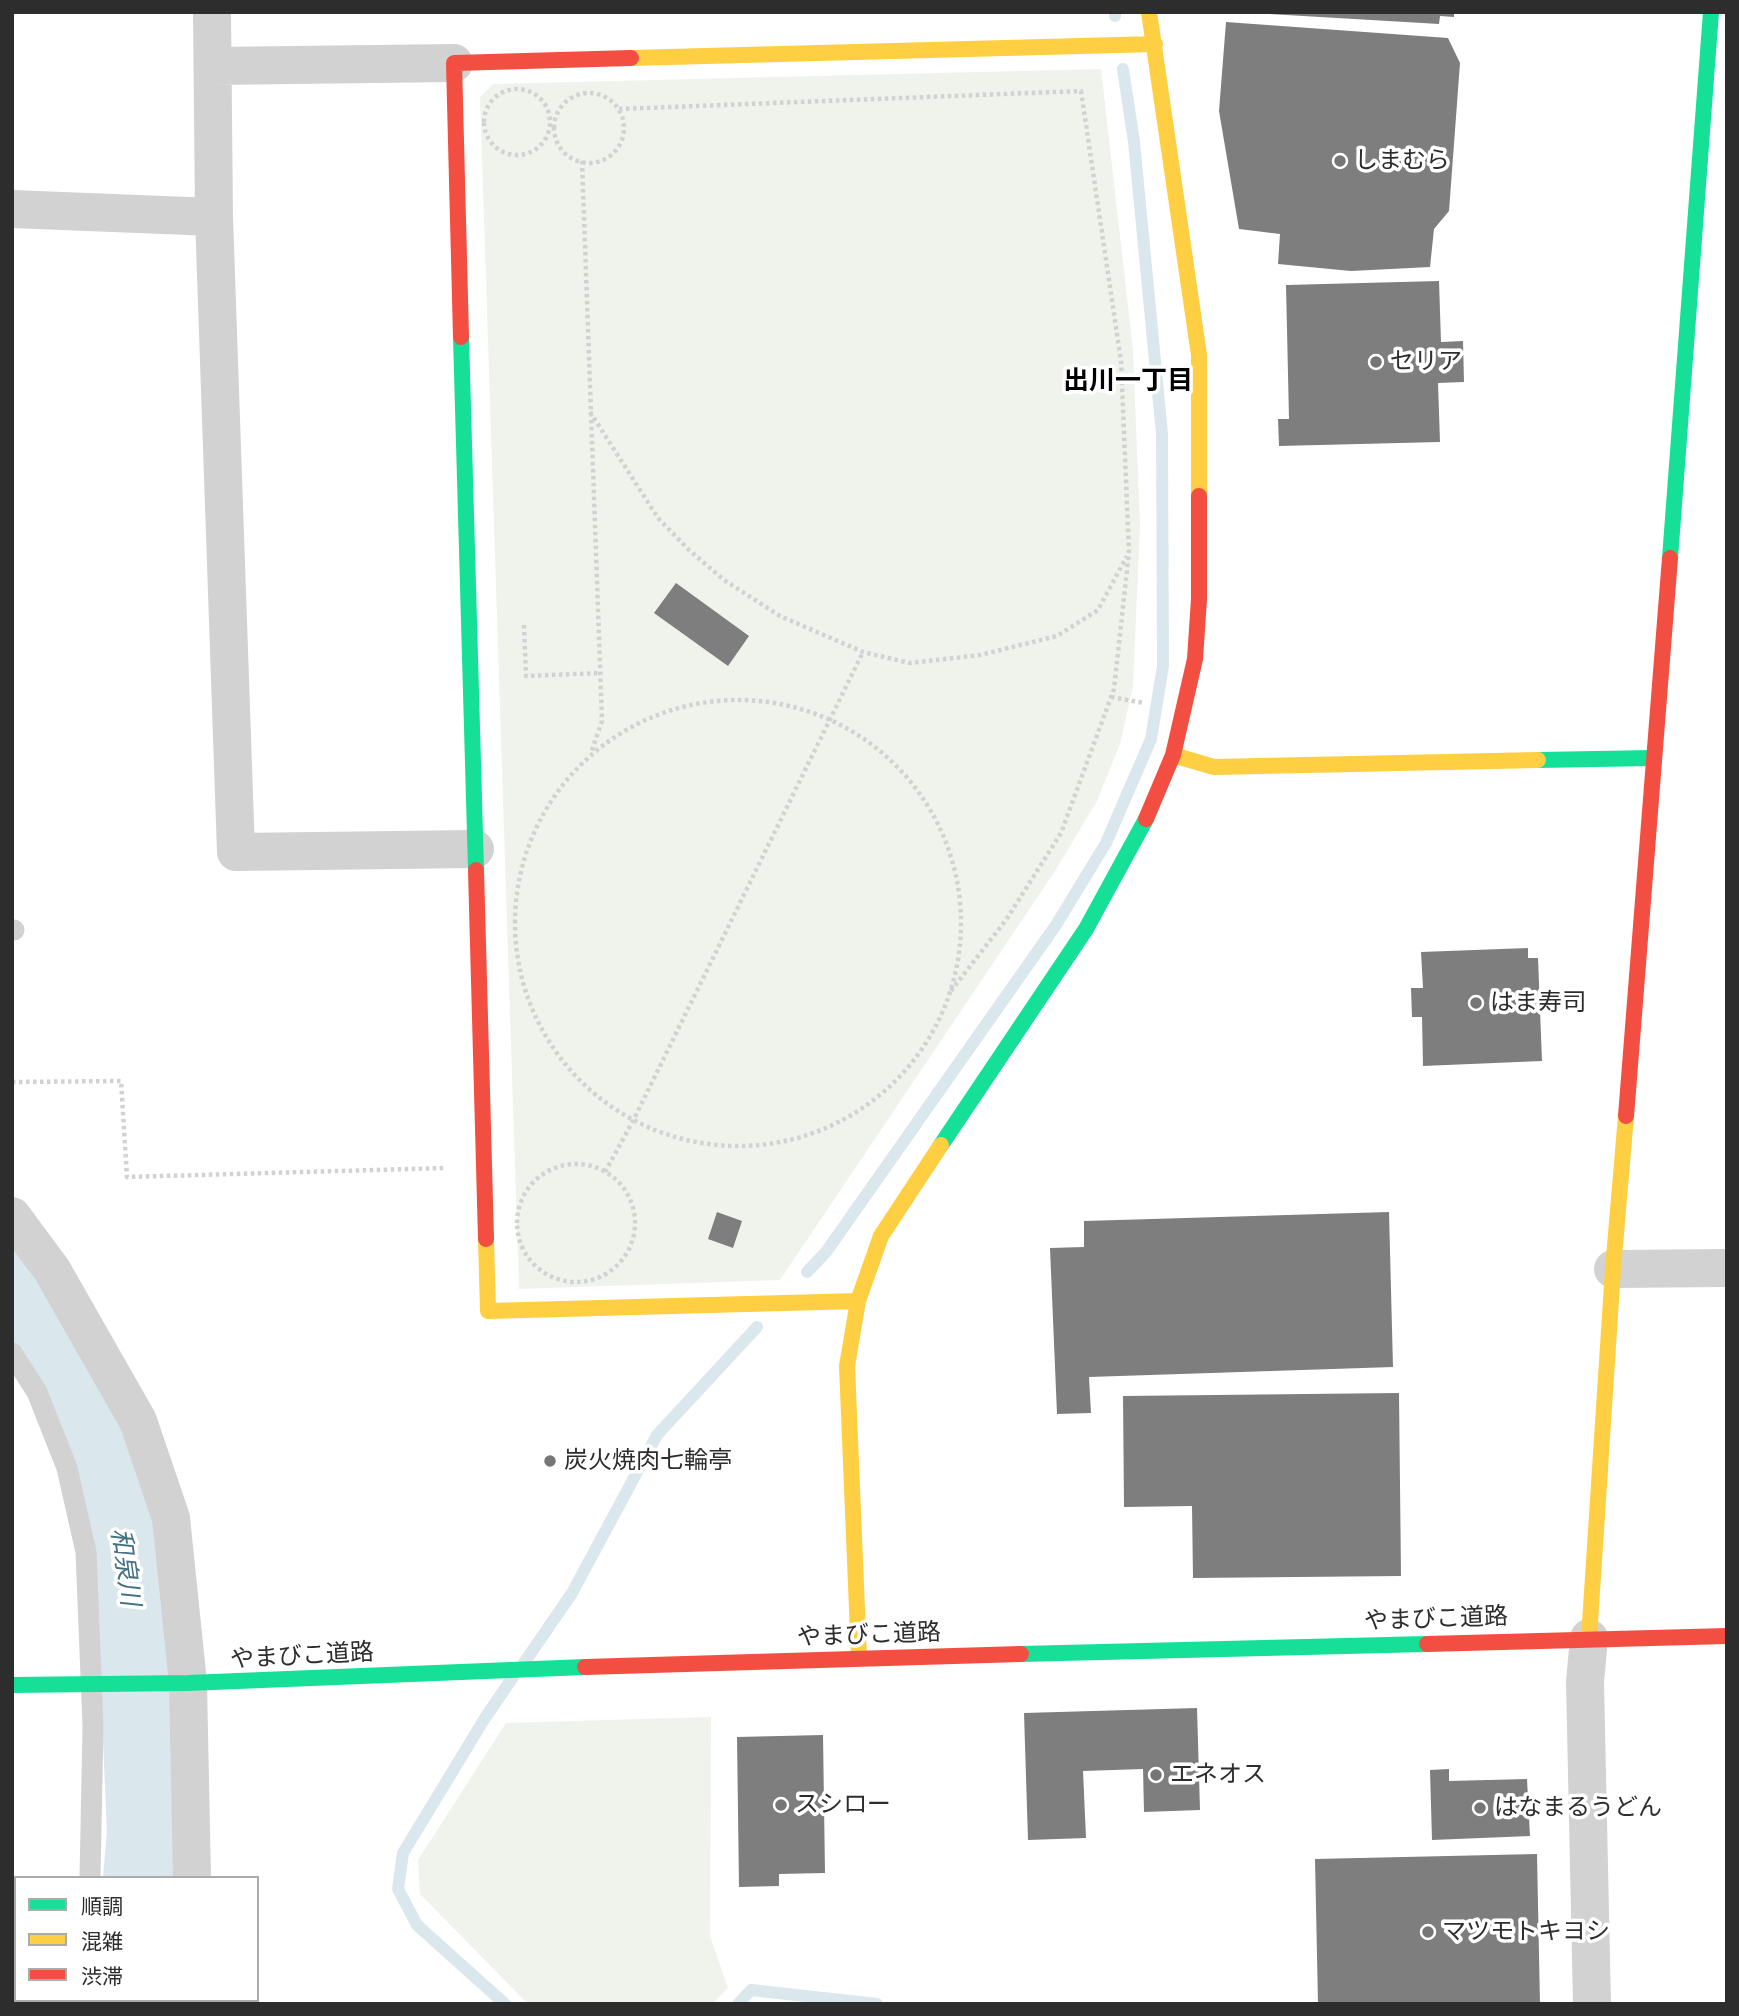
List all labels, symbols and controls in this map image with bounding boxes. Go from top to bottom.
place label: しまむら [1354,147,1450,175]
marker: しまむら [1332,153,1348,169]
place label: セリア [1390,348,1462,376]
marker: セリア [1368,354,1384,370]
district label: 出川一丁目 [1063,365,1193,397]
place label: はま寿司 [1490,989,1586,1017]
marker: はま寿司 [1468,995,1484,1011]
place label: 炭火焼肉七輪亭 [564,1447,732,1475]
marker: 炭火焼肉七輪亭 [542,1453,558,1469]
water label: 和泉川 [104,1526,146,1608]
street label: やまびこ道路 [1364,1602,1508,1636]
street label: やまびこ道路 [797,1618,941,1652]
street label: やまびこ道路 [229,1638,375,1674]
place label: エネオス [1170,1761,1266,1789]
marker: エネオス [1148,1767,1164,1783]
place label: スシロー [795,1791,891,1819]
place label: はなまるうどん [1494,1794,1662,1822]
marker: スシロー [773,1797,789,1813]
marker: はなまるうどん [1472,1800,1488,1816]
legend [14,1876,259,2002]
text: 順調 [81,1894,123,1919]
place label: マツモトキヨシ [1442,1918,1610,1946]
marker: マツモトキヨシ [1420,1924,1436,1940]
text: 混雑 [81,1929,123,1954]
text: 渋滞 [81,1964,123,1989]

